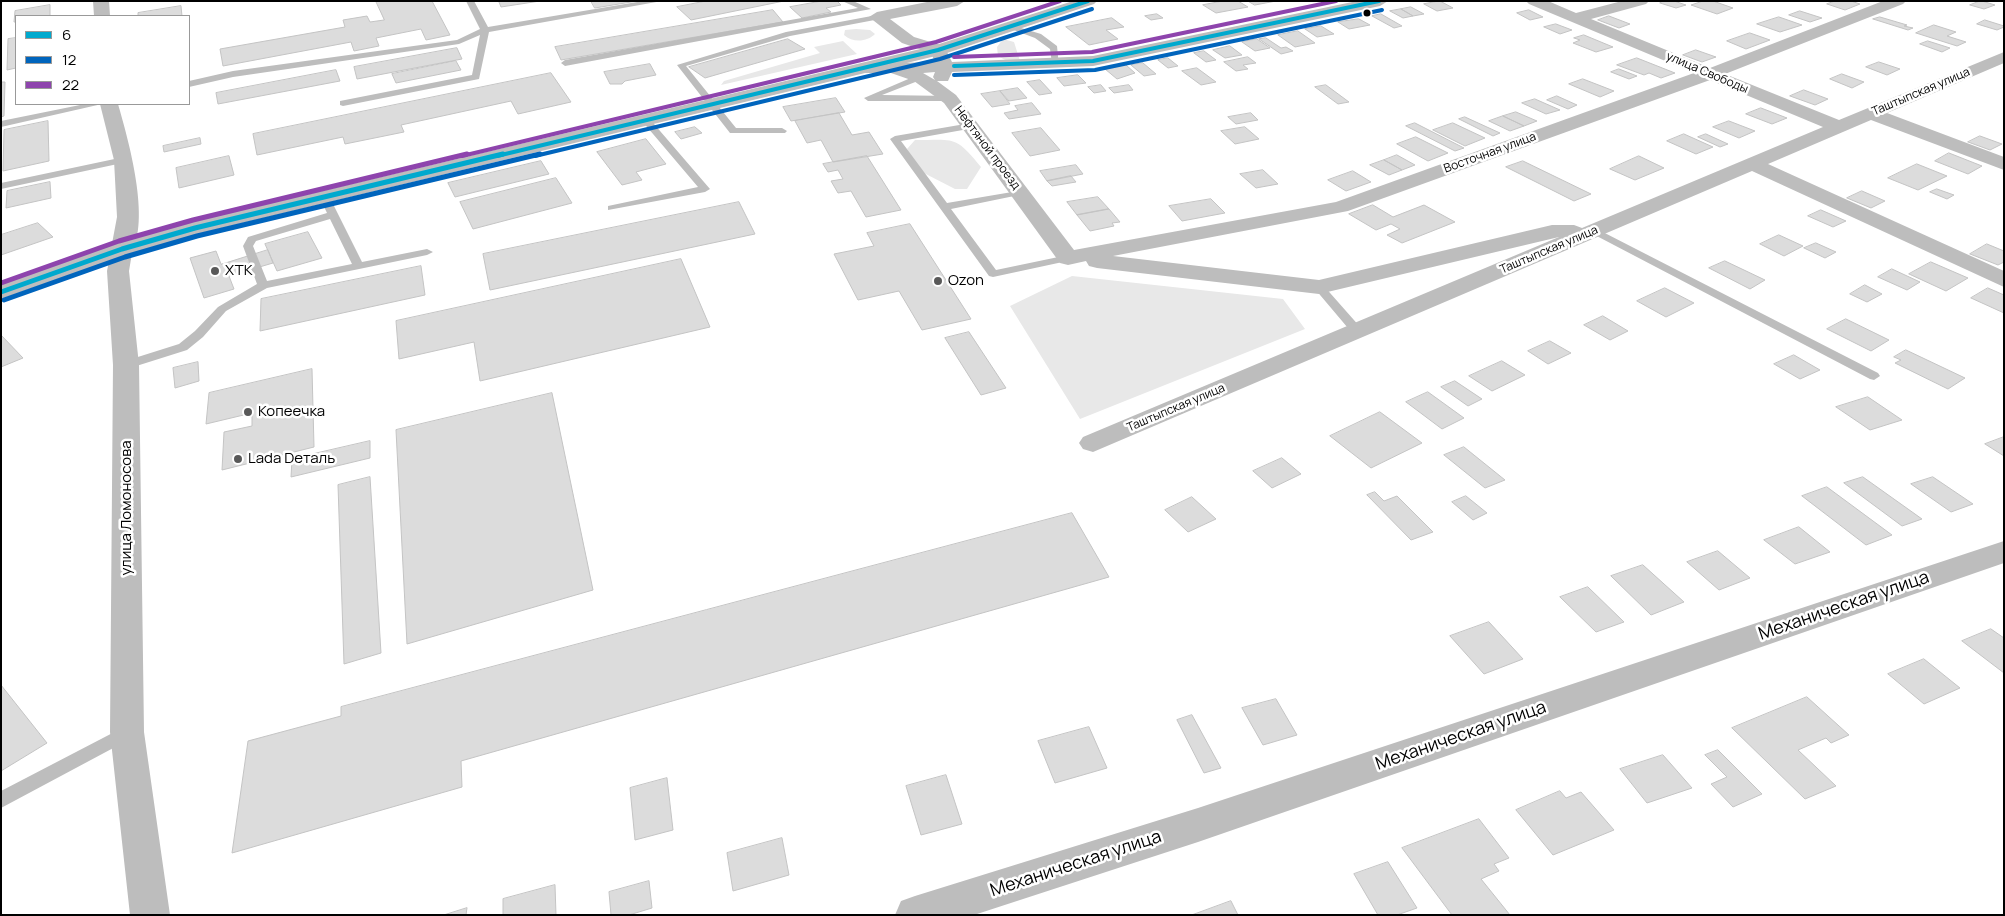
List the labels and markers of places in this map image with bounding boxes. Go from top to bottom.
unlabelled marker [1362,8,1372,18]
place label: ХТК [225,262,253,280]
marker: ХТК [209,265,221,277]
place label: Ozon [948,272,984,290]
marker: Ozon [932,275,944,287]
place label: Копеечка [258,403,325,421]
marker: Копеечка [242,406,254,418]
place label: Lada Dеталь [248,450,335,468]
marker: Lada Dеталь [232,453,244,465]

